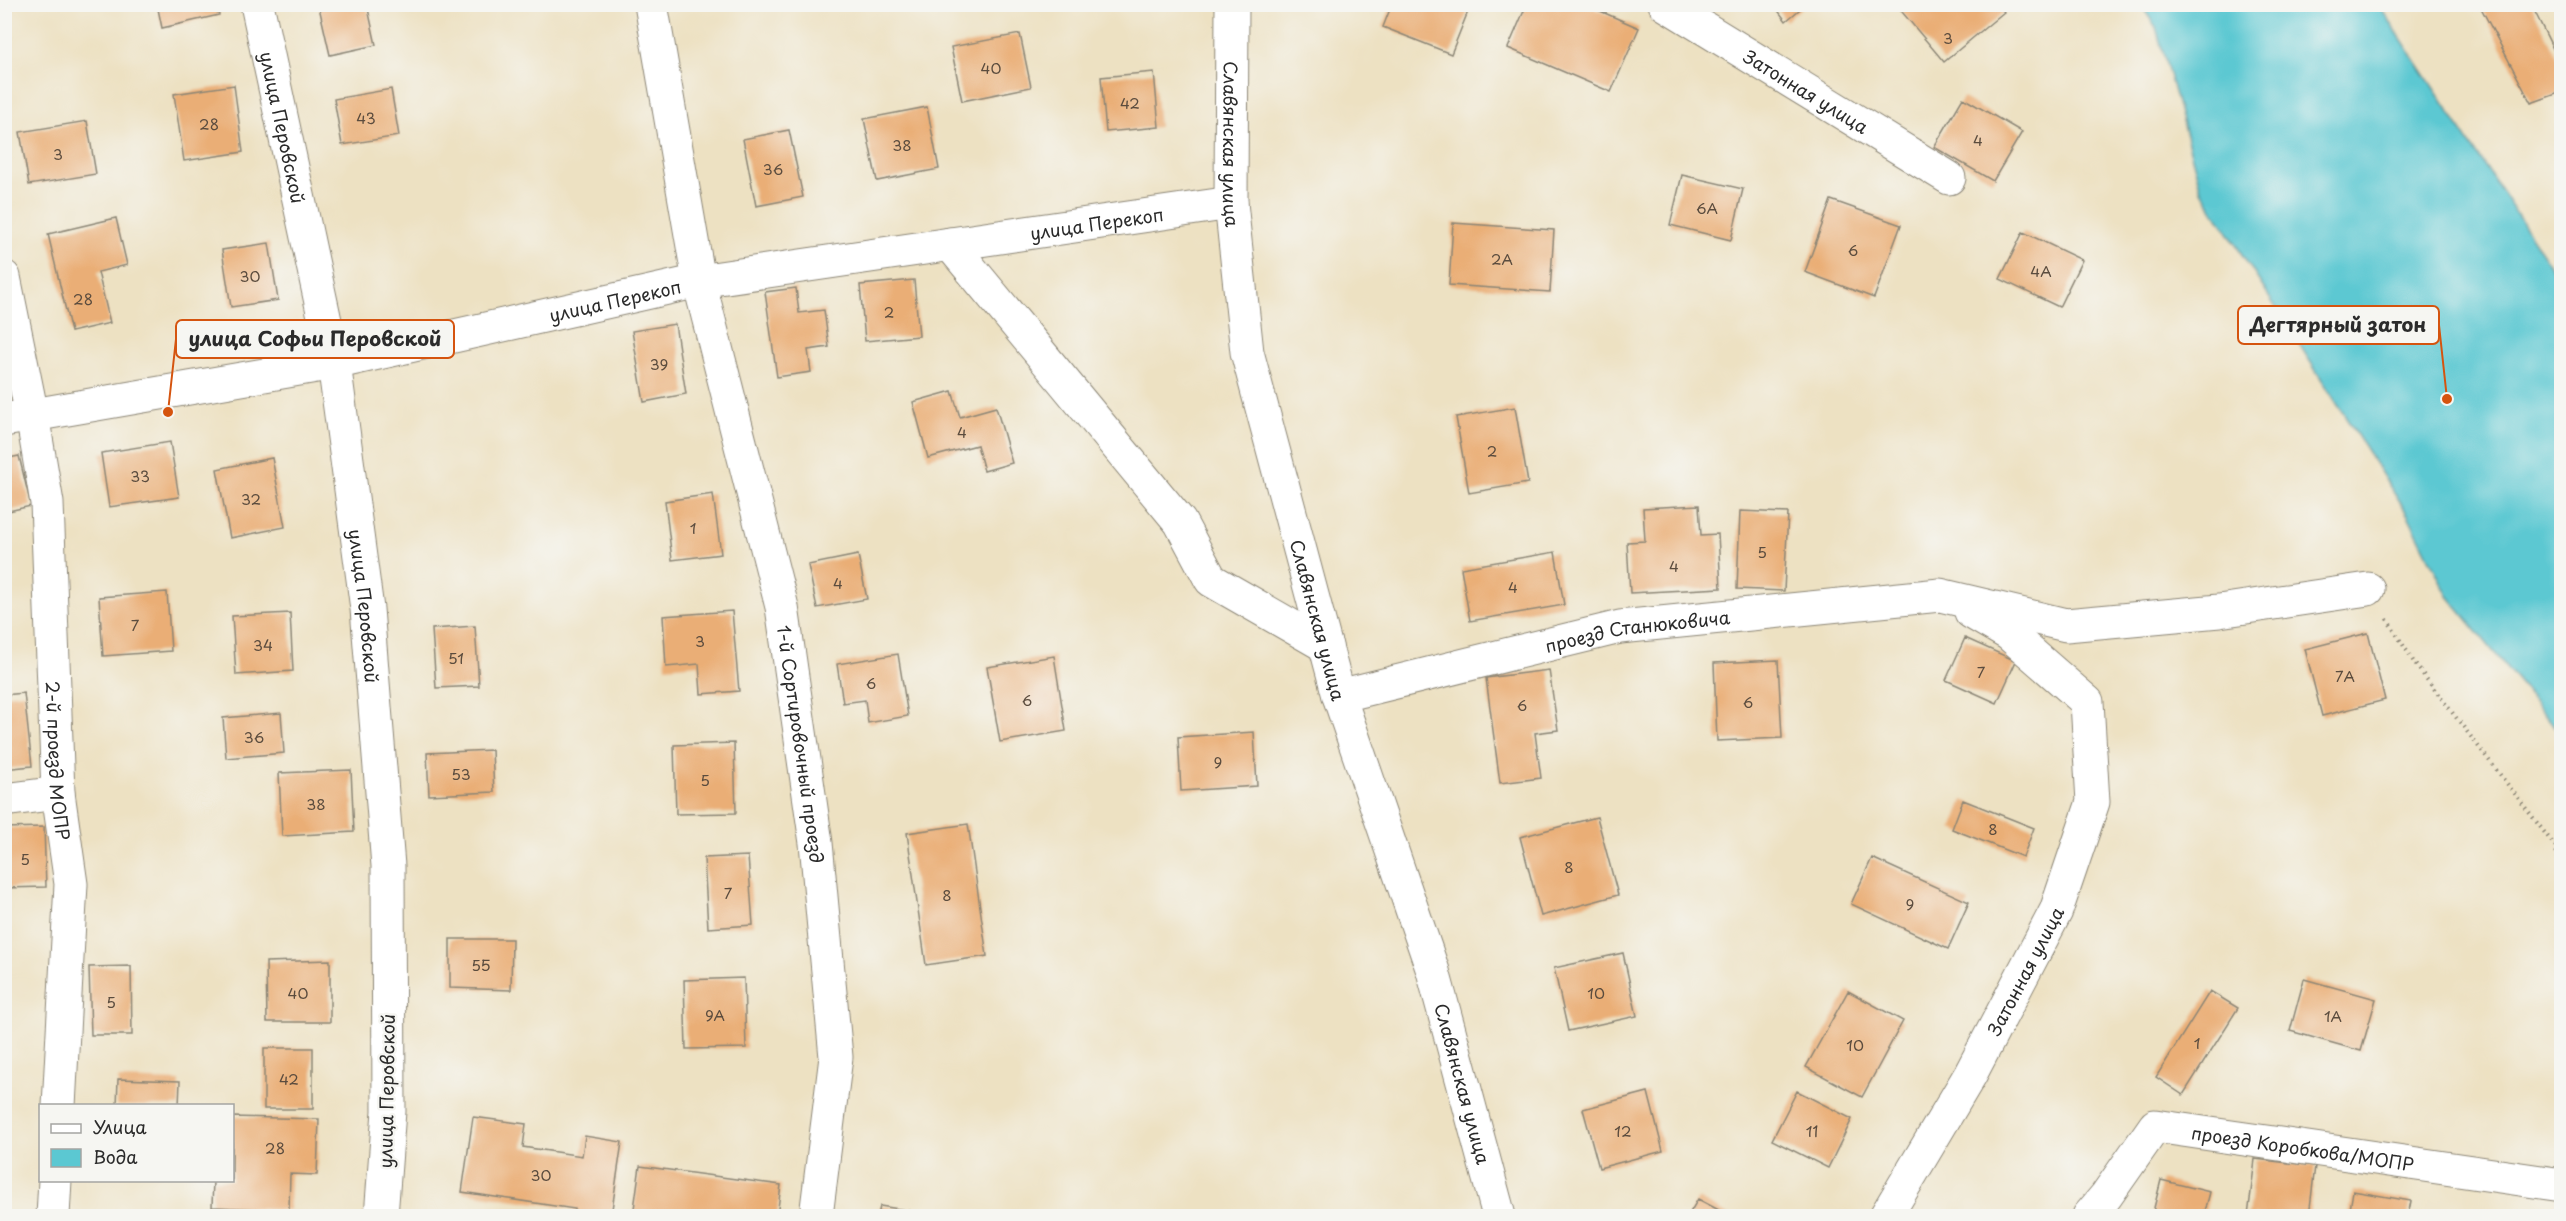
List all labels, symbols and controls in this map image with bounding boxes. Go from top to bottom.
house number: 3 [1943,26,1953,49]
street label: Затонная улица [1739,42,1875,140]
street label: улица Перовской [254,49,313,206]
house number: 40 [981,56,1001,79]
street label: Славянская улица [1217,61,1247,229]
house number: 42 [1120,91,1140,114]
house number: 43 [356,106,376,129]
house number: 28 [199,112,219,135]
house number: 4 [1973,128,1983,151]
house number: 38 [892,133,912,156]
house number: 3 [53,142,63,165]
house number: 36 [763,157,783,180]
house number: 6А [1696,196,1718,219]
street label: улица Перекоп [1028,200,1165,246]
house number: 6 [1848,238,1858,261]
house number: 2А [1491,247,1513,270]
house number: 4А [2030,259,2052,282]
house number: 30 [240,264,260,287]
street label: улица Перекоп [546,272,684,328]
house number: 28 [73,287,93,310]
house number: 2 [884,300,894,323]
callout: Дегтярный затон [2238,306,2439,344]
text: Дегтярный затон [2249,309,2426,339]
callout: улица Софьи Перовской [176,320,454,358]
text: улица Софьи Перовской [188,323,442,353]
house number: 39 [650,352,668,375]
house number: 4 [957,420,967,443]
house number: 2 [1487,439,1497,462]
house number: 33 [130,464,150,487]
house number: 32 [241,487,261,510]
house number: 1 [690,516,696,539]
street label: улица Перовской [343,527,386,684]
street label: Славянская улица [1284,536,1353,704]
house number: 5 [1757,540,1767,563]
house number: 4 [1669,554,1679,577]
house number: 4 [833,571,843,594]
house number: 4 [1508,575,1518,598]
street label: проезд Станюковича [1542,603,1732,658]
house number: 7 [131,613,140,636]
street label: 1-й Сортировочный проезд [771,623,831,864]
house number: 3 [695,629,705,652]
house number: 34 [253,633,273,656]
house number: 51 [448,646,464,669]
house number: 7 [1977,660,1986,683]
house number: 7А [2335,664,2355,687]
house number: 6 [866,671,876,694]
street label: 2-й проезд МОПР [40,681,78,842]
house number: 6 [1022,688,1032,711]
house number: 6 [1743,690,1753,713]
house number: 6 [1517,693,1527,716]
house number: 36 [244,725,264,748]
house number: 9 [1214,750,1222,773]
house number: 53 [451,762,471,785]
house number: 5 [700,768,710,791]
house number: 38 [306,792,326,815]
house number: 8 [1988,817,1998,840]
house number: 5 [20,847,30,870]
house number: 8 [1564,855,1574,878]
house number: 7 [724,881,733,904]
house number: 8 [942,883,952,906]
house number: 9 [1906,892,1914,915]
street label: Затонная улица [1980,901,2070,1040]
house number: 55 [471,953,491,976]
house number: 40 [288,981,308,1004]
house number: 10 [1587,981,1605,1004]
house number: 5 [106,990,116,1013]
street label: Славянская улица [1429,1000,1498,1168]
house number: 9А [705,1003,725,1026]
house number: 1А [2324,1004,2342,1027]
street label: улица Перовской [371,1013,401,1169]
house number: 1 [2194,1031,2200,1054]
house number: 10 [1846,1033,1864,1056]
house number: 42 [279,1067,299,1090]
legend [39,1104,234,1182]
text: Улица [93,1113,147,1140]
street label: проезд Коробкова/МОПР [2190,1118,2416,1177]
house number: 12 [1614,1119,1632,1142]
house number: 11 [1806,1119,1818,1142]
house number: 28 [265,1136,285,1159]
text: Вода [93,1143,138,1170]
house number: 30 [531,1163,551,1186]

